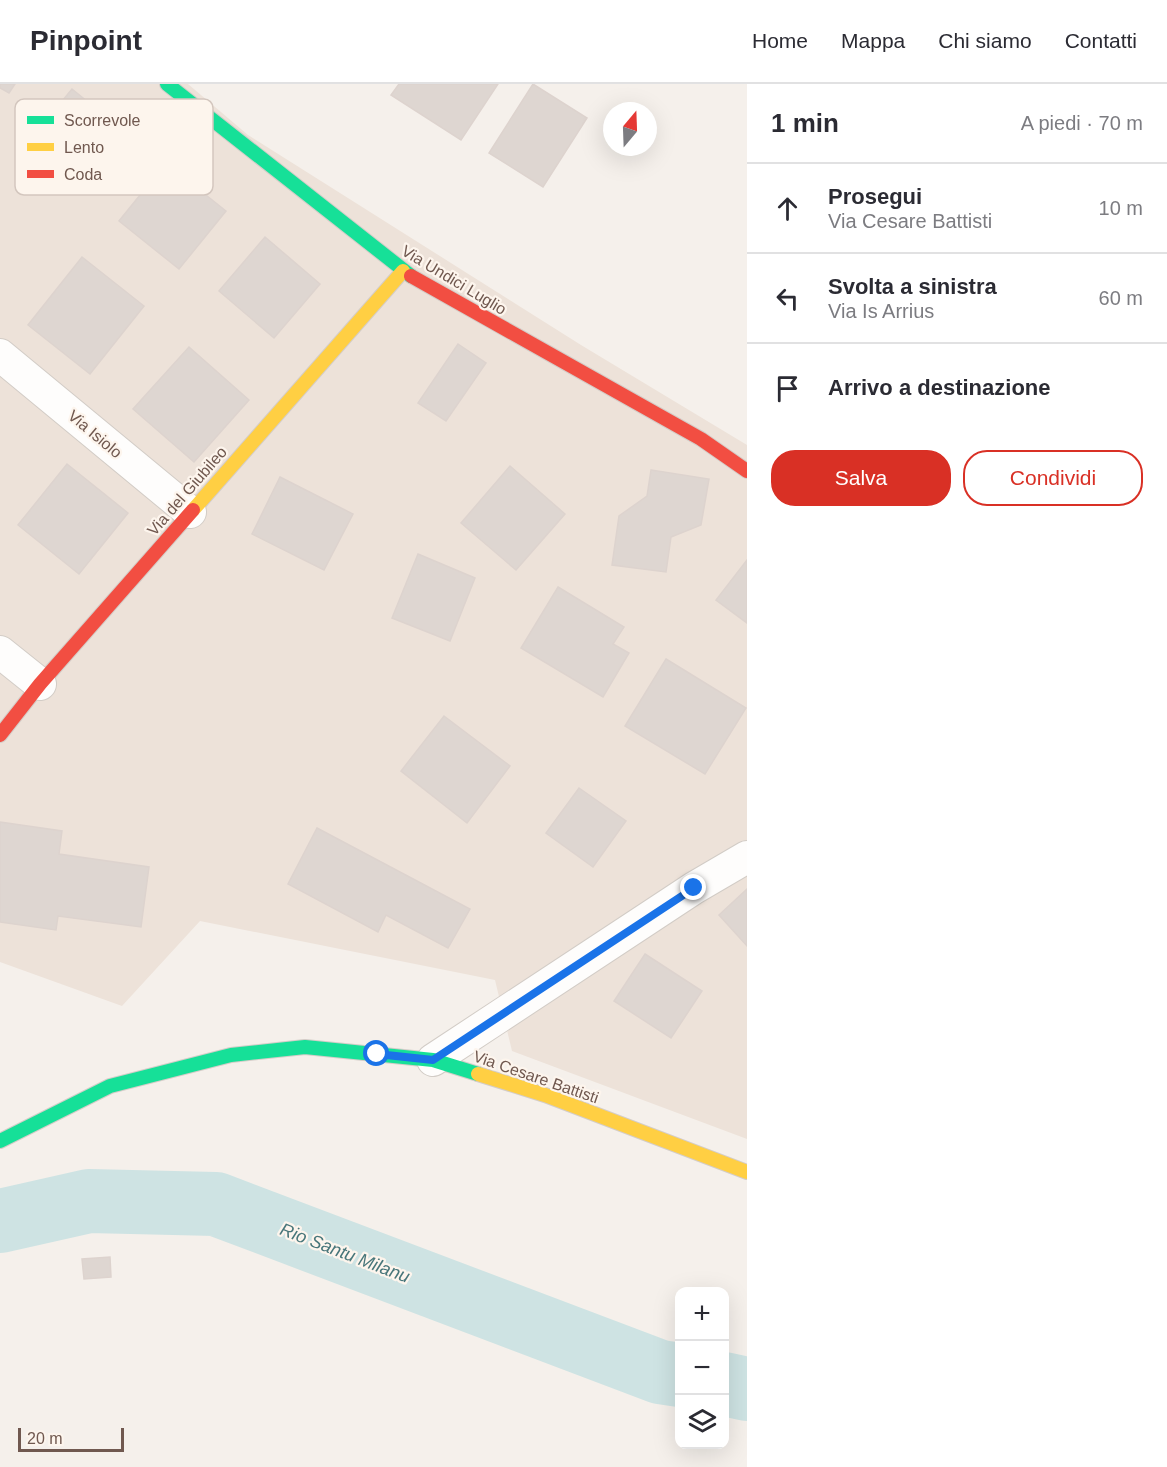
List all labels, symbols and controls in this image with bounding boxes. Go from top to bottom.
text: Pinpoint [30,25,142,56]
text: Home [752,29,808,52]
text: Mappa [841,29,905,52]
text: Chi siamo [938,29,1032,52]
text: Contatti [1065,29,1137,52]
legend [15,99,213,195]
north arrow [603,102,657,156]
text: 1 min [771,108,839,138]
text: Scorrevole [64,112,141,129]
text: A piedi · 70 m [1021,112,1143,134]
text: Lento [64,139,104,156]
text: Coda [64,166,102,183]
text: Prosegui [828,184,922,209]
icon: ahead [771,192,804,225]
text: 10 m [1099,197,1143,219]
text: Via Cesare Battisti [828,210,992,232]
street label: Via Undici Luglio [399,242,509,318]
text: Svolta a sinistra [828,274,997,299]
icon: left [771,282,804,315]
text: 60 m [1099,287,1143,309]
text: Via Is Arrius [828,300,934,322]
icon: arrive [771,372,804,405]
text: Arrivo a destinazione [828,375,1051,400]
street label: Via Isiolo [65,407,125,461]
street label: Via del Giubileo [144,443,230,539]
button: Salva [771,450,951,506]
button: Condividi [963,450,1143,506]
route end [680,874,706,900]
route start [363,1040,389,1066]
street label: Via Cesare Battisti [471,1048,601,1106]
water label: Rio Santu Milanu [277,1219,413,1287]
map controls [675,1287,729,1449]
button: + [675,1287,729,1341]
button: − [675,1341,729,1395]
button: layers [675,1395,729,1449]
scale bar [18,1425,124,1452]
text: 20 m [27,1430,63,1447]

